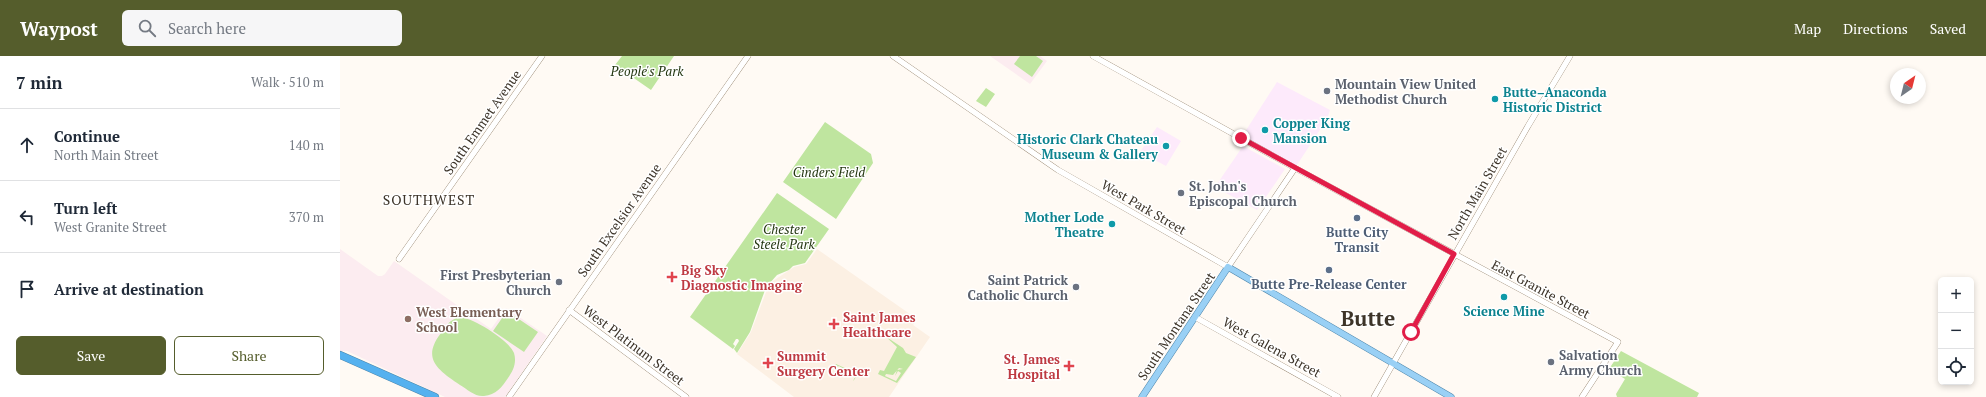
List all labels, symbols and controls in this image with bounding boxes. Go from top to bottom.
search box [122,10,402,46]
text: Waypost [20,16,98,41]
icon: search [136,17,158,39]
text: Search here [168,18,246,38]
text: Map [1794,19,1821,38]
text: Directions [1843,19,1908,38]
text: Saved [1930,19,1966,38]
park label: People's Park [610,62,684,80]
street label: South Emmet Avenue [439,66,525,178]
north arrow [1890,68,1926,104]
text: 7 min [16,71,63,94]
text: Walk · 510 m [251,73,324,91]
place label: Mountain View United Methodist Church [1335,75,1476,108]
place label: Butte–Anaconda Historic District [1503,83,1607,116]
marker: Mountain View United Methodist Church [1322,86,1332,96]
marker: Butte–Anaconda Historic District [1490,94,1500,104]
place label: Copper King Mansion [1273,114,1351,147]
marker: Copper King Mansion [1260,125,1270,135]
text: Continue [54,126,120,146]
route end [1232,129,1250,147]
place label: Historic Clark Chateau Museum & Gallery [1017,130,1159,163]
icon: ahead [16,134,38,156]
text: 140 m [289,136,324,154]
marker: Historic Clark Chateau Museum & Gallery [1161,141,1171,151]
street label: North Main Street [1443,143,1511,243]
text: North Main Street [54,146,159,164]
street label: South Excelsior Avenue [573,160,665,280]
park label: Cinders Field [793,163,866,181]
street label: West Park Street [1098,175,1190,239]
place label: St. John's Episcopal Church [1189,177,1298,210]
marker: St. John's Episcopal Church [1176,188,1186,198]
district label: SOUTHWEST [383,190,475,209]
text: Turn left [54,198,118,218]
icon: left [16,206,38,228]
text: 370 m [289,208,324,226]
place label: Mother Lode Theatre [1025,208,1104,241]
marker: Butte City Transit [1352,213,1362,223]
text: West Granite Street [54,218,167,236]
marker: Mother Lode Theatre [1107,219,1117,229]
park label: Chester Steele Park [753,220,815,253]
place label: Butte City Transit [1326,223,1389,256]
street label: East Granite Street [1489,255,1594,323]
place label: Big Sky Diagnostic Imaging [681,261,803,294]
marker: Butte Pre-Release Center [1324,265,1334,275]
place label: First Presbyterian Church [440,266,552,299]
street label: South Montana Street [1133,268,1219,384]
marker: Big Sky Diagnostic Imaging [666,271,678,283]
place label: Saint Patrick Catholic Church [968,271,1069,304]
place label: Butte Pre-Release Center [1251,275,1407,293]
marker: First Presbyterian Church [554,277,564,287]
map controls [1938,277,1974,385]
button: + [1938,277,1974,313]
icon: arrive [16,278,38,300]
text: Arrive at destination [54,279,204,299]
marker: Saint Patrick Catholic Church [1071,282,1081,292]
marker: Science Mine [1499,292,1509,302]
street label: West Platinum Street [580,301,689,389]
place label: Science Mine [1463,302,1545,320]
place label: West Elementary School [416,303,523,336]
district label: Butte [1341,304,1395,332]
place label: Saint James Healthcare [843,308,916,341]
street label: West Galena Street [1220,313,1324,382]
button: − [1938,313,1974,349]
marker: West Elementary School [403,314,413,324]
marker: Saint James Healthcare [828,318,840,330]
route start [1402,323,1420,341]
button: Save [16,336,166,375]
button: Share [174,336,324,375]
place label: Salvation Army Church [1559,346,1642,379]
place label: Summit Surgery Center [777,347,870,380]
button: locate [1938,349,1974,385]
place label: St. James Hospital [1004,350,1060,383]
marker: Summit Surgery Center [762,357,774,369]
marker: Salvation Army Church [1546,357,1556,367]
marker: St. James Hospital [1063,360,1075,372]

